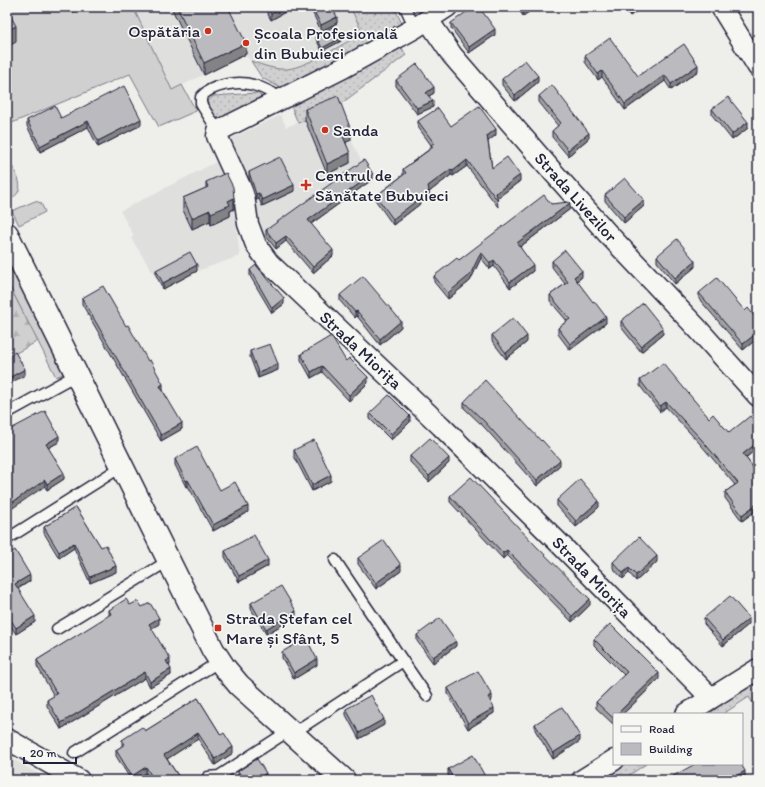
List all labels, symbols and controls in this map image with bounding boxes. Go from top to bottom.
place label: Ospătăria [128,21,200,41]
place label: Școala Profesională din Bubuieci [254,23,398,63]
marker: Ospătăria [203,26,213,36]
marker: Școala Profesională din Bubuieci [241,38,251,48]
place label: Sanda [333,120,378,140]
marker: Sanda [320,125,330,135]
street label: Strada Livezilor [530,148,622,246]
place label: Centrul de Sănătate Bubuieci [315,165,449,205]
marker: Centrul de Sănătate Bubuieci [300,179,312,191]
street label: Strada Miorița [316,307,406,393]
street label: Strada Miorița [548,532,636,622]
place label: Strada Ștefan cel Mare și Sfânt, 5 [226,608,353,648]
marker: Strada Ștefan cel Mare și Sfânt, 5 [213,623,223,633]
legend [613,713,743,765]
text: Road [649,722,675,736]
scale bar [24,739,76,765]
text: Building [649,742,693,756]
text: 20 m [30,746,57,760]

